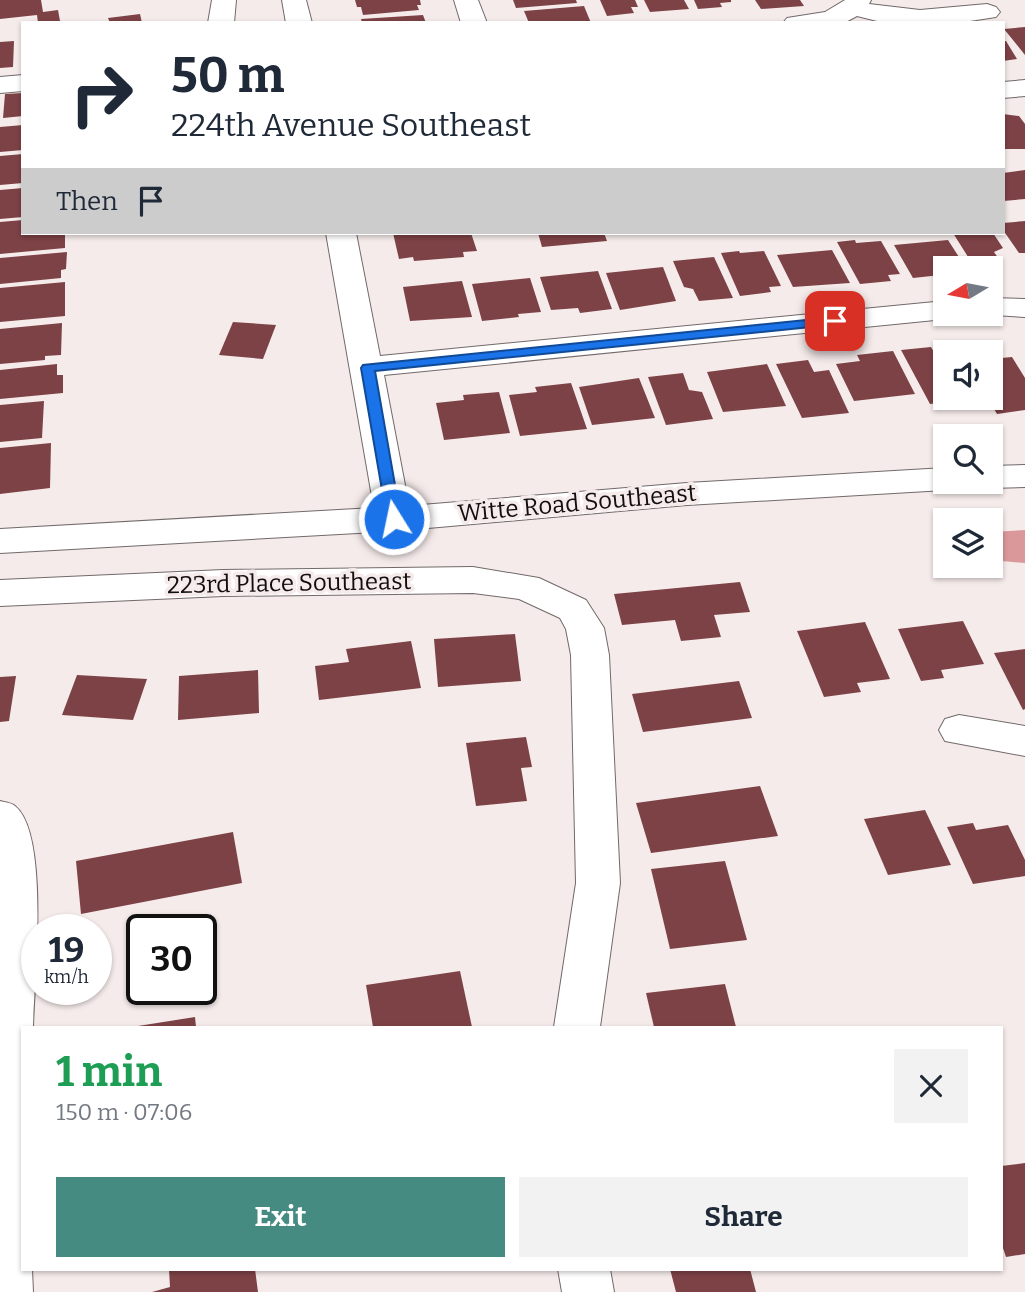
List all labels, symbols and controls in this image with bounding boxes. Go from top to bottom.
text: 50 m [171,46,284,105]
icon: right [56,49,147,140]
text: 224th Avenue Southeast [171,106,531,144]
icon: arrive [132,182,170,220]
text: Then [56,186,118,217]
north arrow [933,256,1003,326]
map controls [933,256,1003,578]
pin [805,291,865,351]
icon: arrive [816,302,854,340]
button: sound [933,340,1003,410]
button: search [933,424,1003,494]
street label: Witte Road Southeast [457,479,698,527]
position arrow [357,482,431,556]
button: layers [933,508,1003,578]
street label: 223rd Place Southeast [167,567,412,599]
speed limit sign: 30 [126,914,217,1005]
text: 19 [49,929,84,971]
text: km/h [44,966,89,988]
text: 1 min [56,1047,162,1097]
button: close [894,1049,968,1123]
text: 150 m · 07:06 [56,1098,192,1126]
button: Exit [56,1177,505,1257]
button: Share [519,1177,968,1257]

